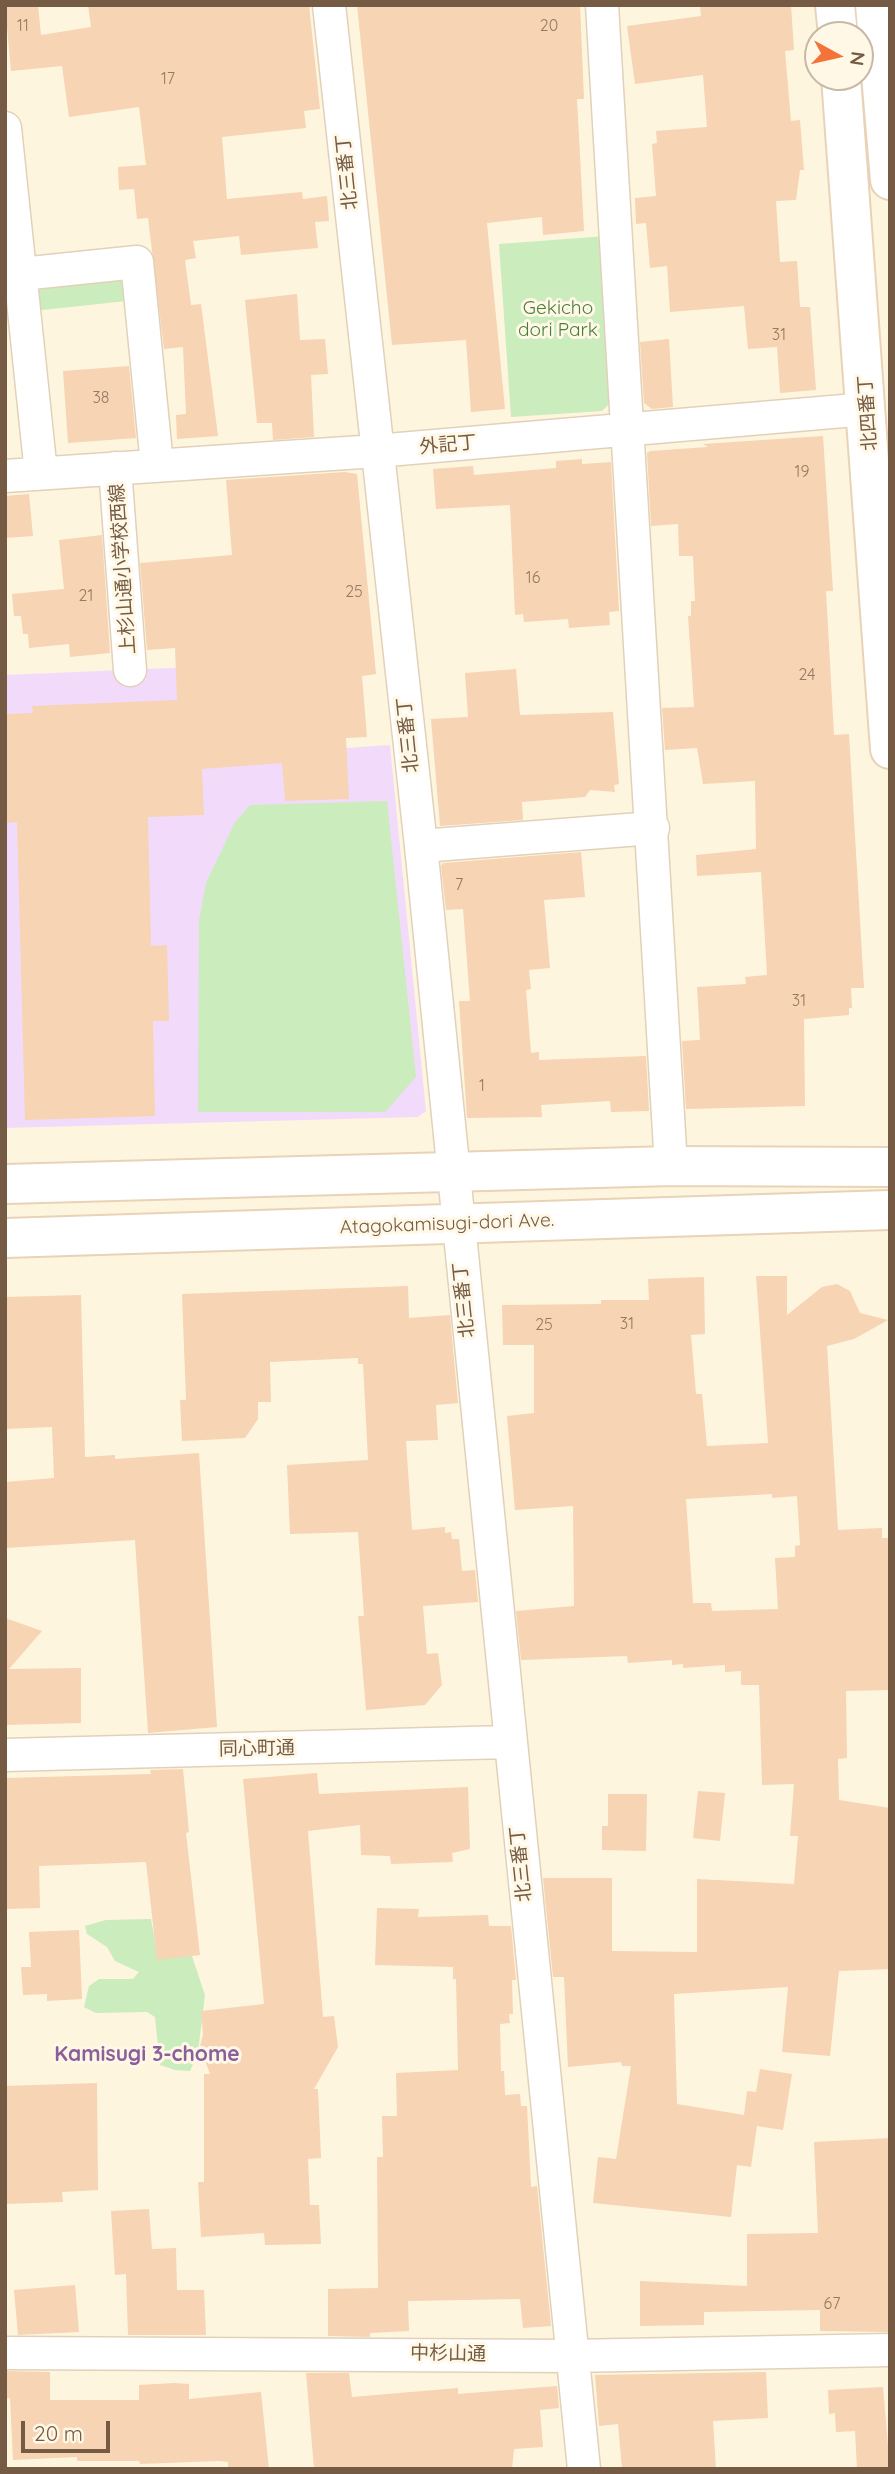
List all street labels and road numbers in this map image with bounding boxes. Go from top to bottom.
street label: 北三番丁 [332,133,362,211]
street label: 北四番丁 [854,374,882,452]
street label: 外記丁 [419,431,477,459]
street label: 上杉山通小学校西線 [106,483,140,655]
street label: 北三番丁 [393,696,423,774]
street label: Atagokamisugi-dori Ave. [339,1209,555,1239]
street label: 北三番丁 [449,1261,479,1339]
street label: 同心町通 [219,1737,295,1761]
street label: 北三番丁 [506,1825,536,1903]
street label: 中杉山通 [410,2342,486,2366]

